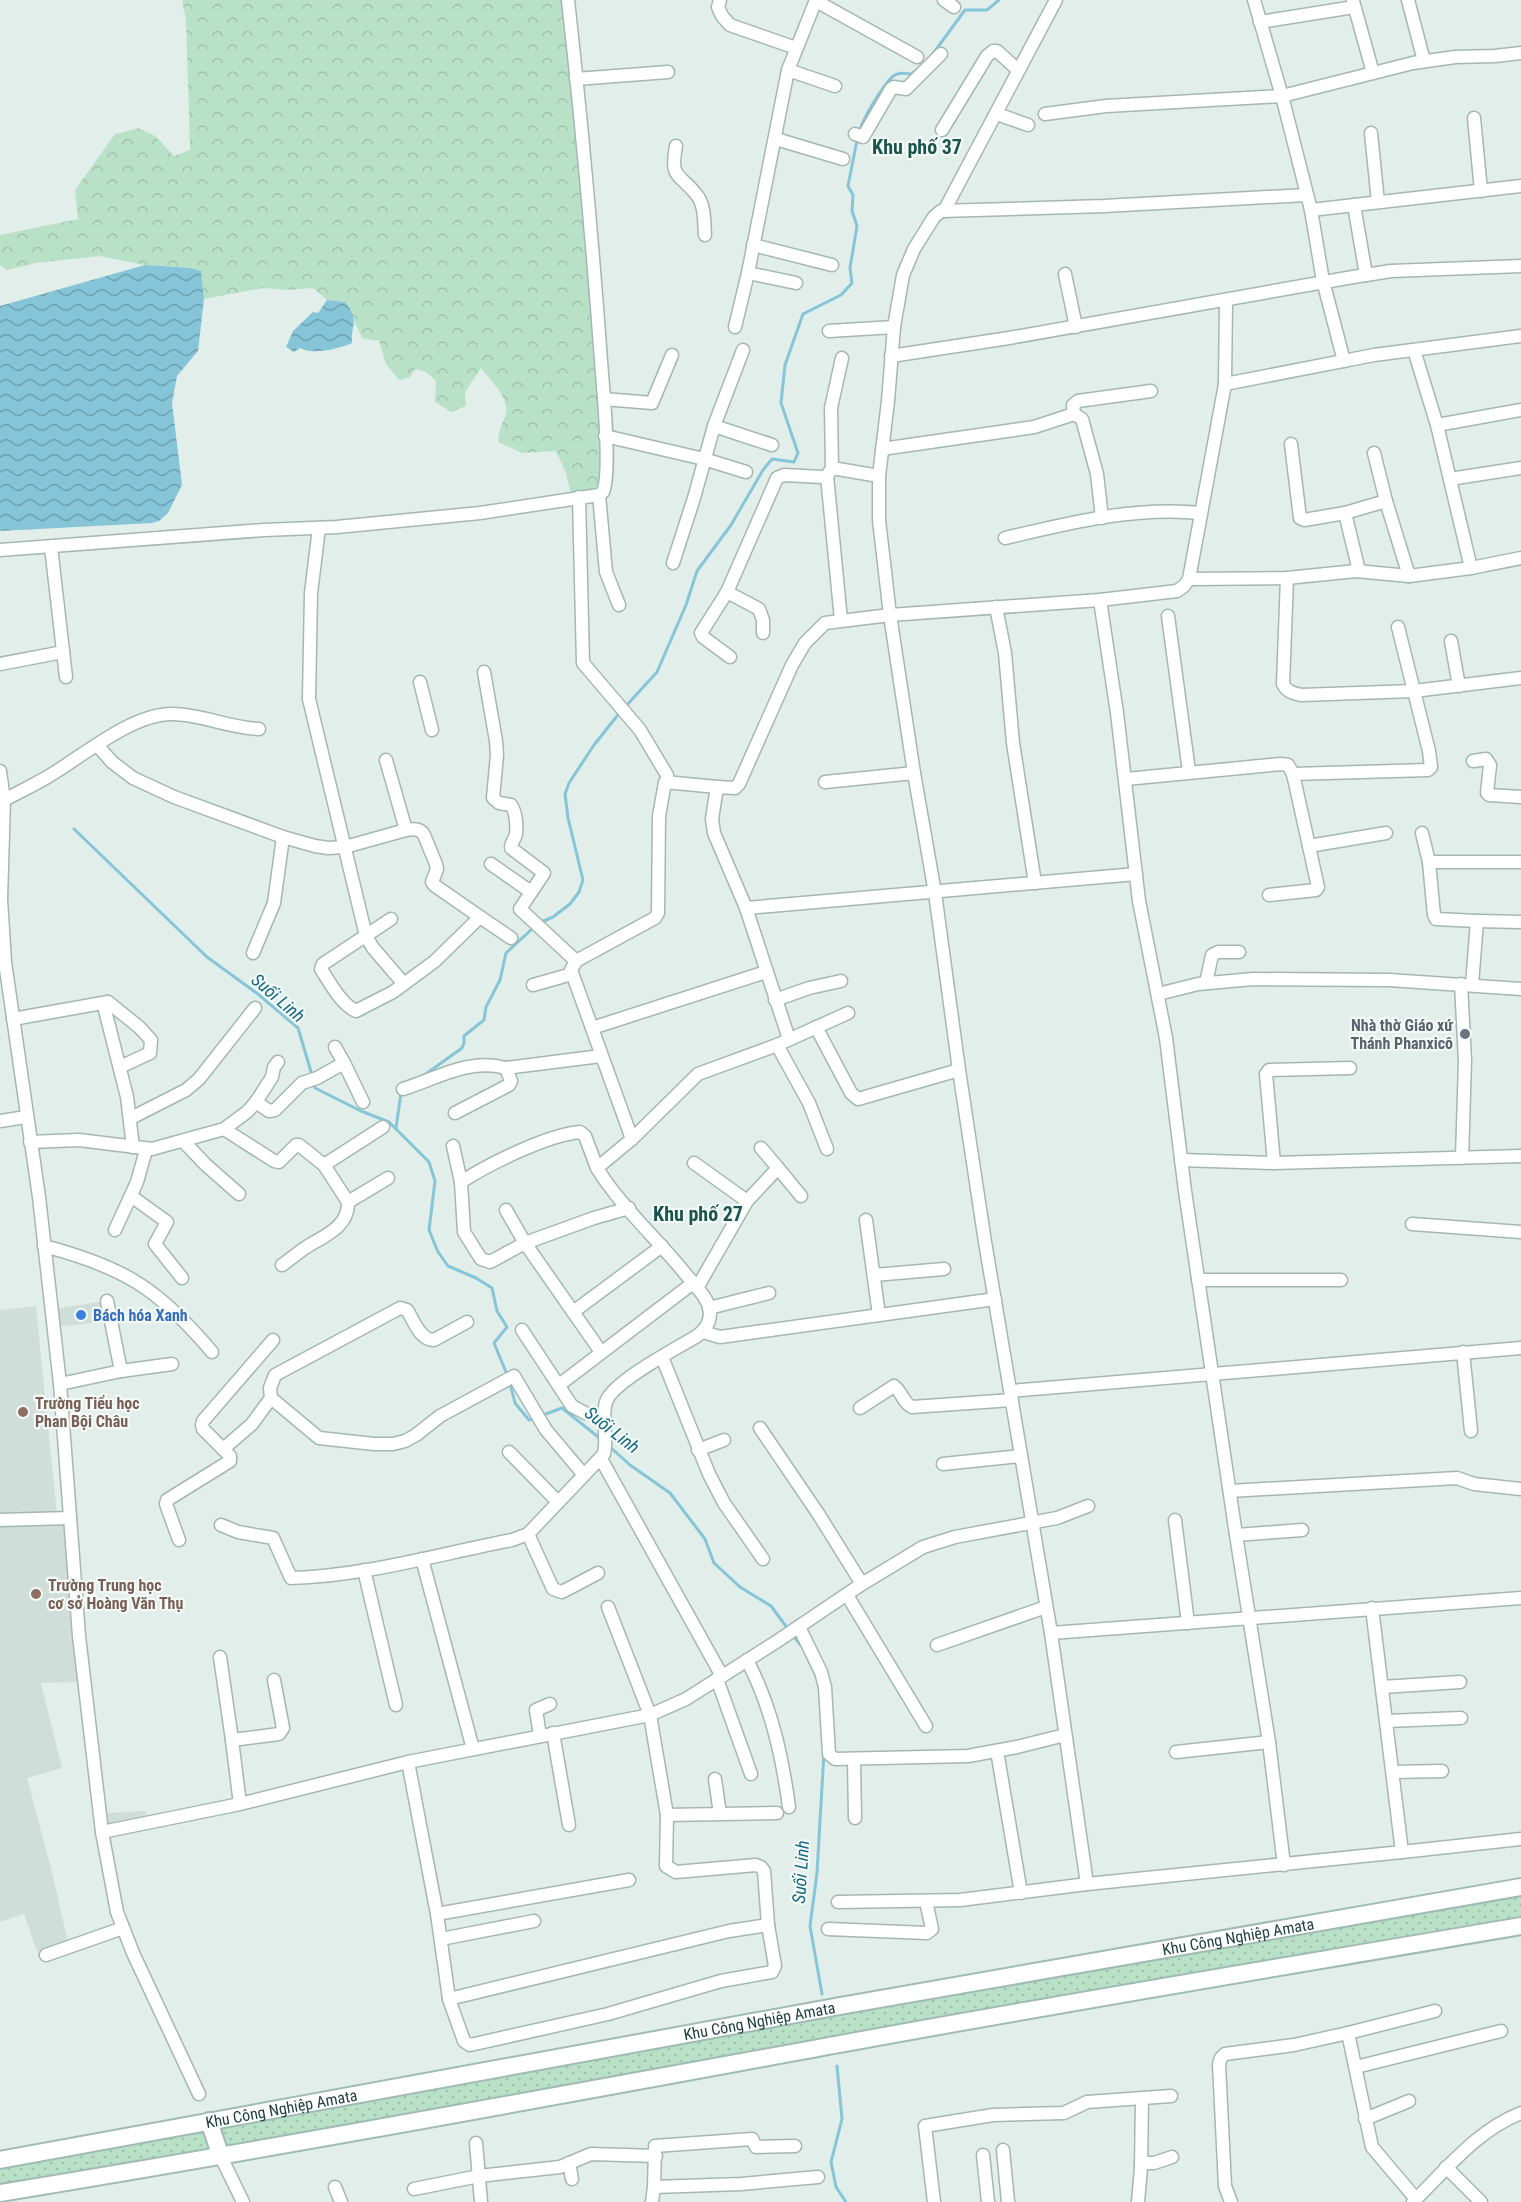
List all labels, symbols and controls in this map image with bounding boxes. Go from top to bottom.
district label: Khu phố 37 [872,135,962,159]
water label: Suối Linh [247,969,309,1026]
place label: Nhà thờ Giáo xứ Thánh Phanxicô [1351,1016,1454,1053]
marker: Nhà thờ Giáo xứ Thánh Phanxicô [1458,1027,1472,1041]
district label: Khu phố 27 [653,1202,743,1226]
place label: Bách hóa Xanh [93,1306,188,1325]
marker: Bách hóa Xanh [74,1308,88,1322]
place label: Trường Tiểu học Phan Bội Châu [35,1394,140,1431]
water label: Suối Linh [581,1402,644,1457]
marker: Trường Tiểu học Phan Bội Châu [16,1405,30,1419]
place label: Trường Trung học cơ sở Hoàng Văn Thụ [48,1576,183,1613]
marker: Trường Trung học cơ sở Hoàng Văn Thụ [29,1587,43,1601]
water label: Suối Linh [788,1840,813,1904]
street label: Khu Công Nghiệp Amata [1161,1914,1316,1960]
street label: Khu Công Nghiệp Amata [682,1998,837,2045]
street label: Khu Công Nghiệp Amata [204,2086,359,2132]

